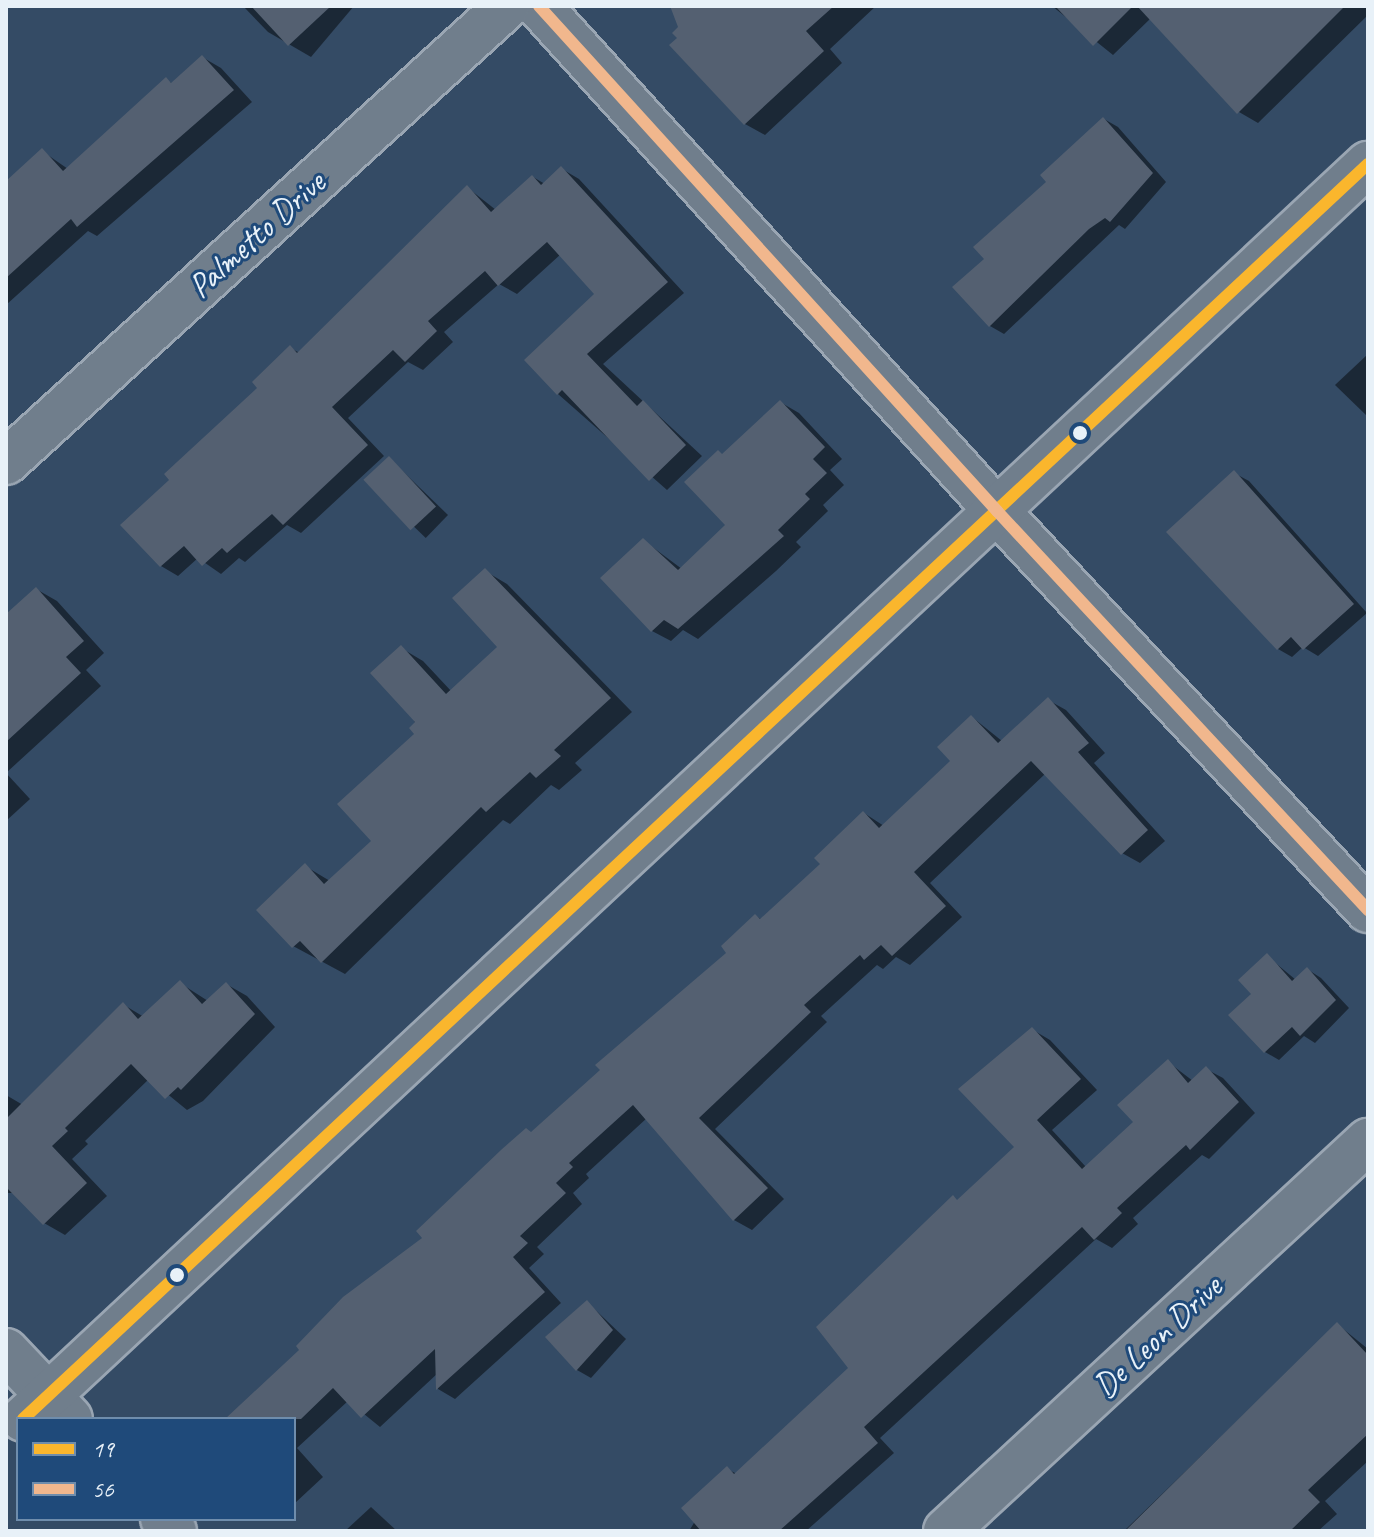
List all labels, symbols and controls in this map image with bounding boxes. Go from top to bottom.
street label: Palmetto Drive [179,162,333,306]
unlabelled marker [1072,425,1088,441]
street label: De Leon Drive [1084,1266,1230,1406]
unlabelled marker [169,1267,185,1283]
legend [16,1417,296,1521]
text: 19 [92,1434,114,1464]
text: 56 [92,1474,114,1504]

